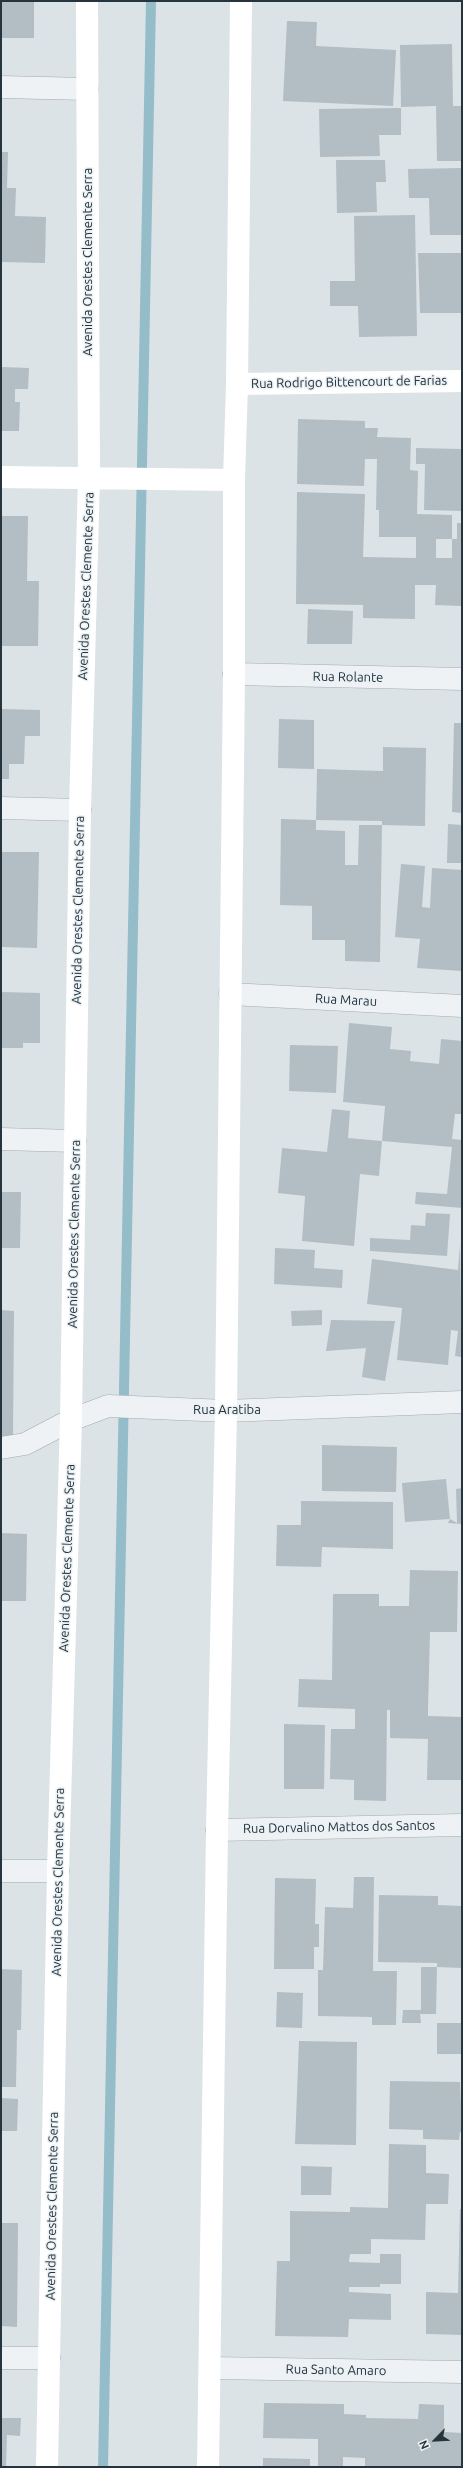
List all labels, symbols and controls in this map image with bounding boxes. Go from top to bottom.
street label: Avenida Orestes Clemente Serra [80,168,96,356]
street label: Rua Rodrigo Bittencourt de Farias [251,372,447,392]
street label: Avenida Orestes Clemente Serra [75,492,97,680]
street label: Rua Rolante [313,669,383,685]
street label: Avenida Orestes Clemente Serra [69,816,87,1004]
street label: Rua Marau [315,991,377,1009]
street label: Avenida Orestes Clemente Serra [65,1140,83,1328]
street label: Rua Aratiba [193,1402,261,1418]
street label: Avenida Orestes Clemente Serra [56,1464,78,1652]
street label: Avenida Orestes Clemente Serra [49,1788,67,1976]
street label: Rua Dorvalino Mattos dos Santos [243,1818,435,1836]
street label: Avenida Orestes Clemente Serra [43,2112,61,2300]
street label: Rua Santo Amaro [286,2361,386,2379]
north arrow [415,2420,455,2460]
text: N [417,2439,431,2451]

